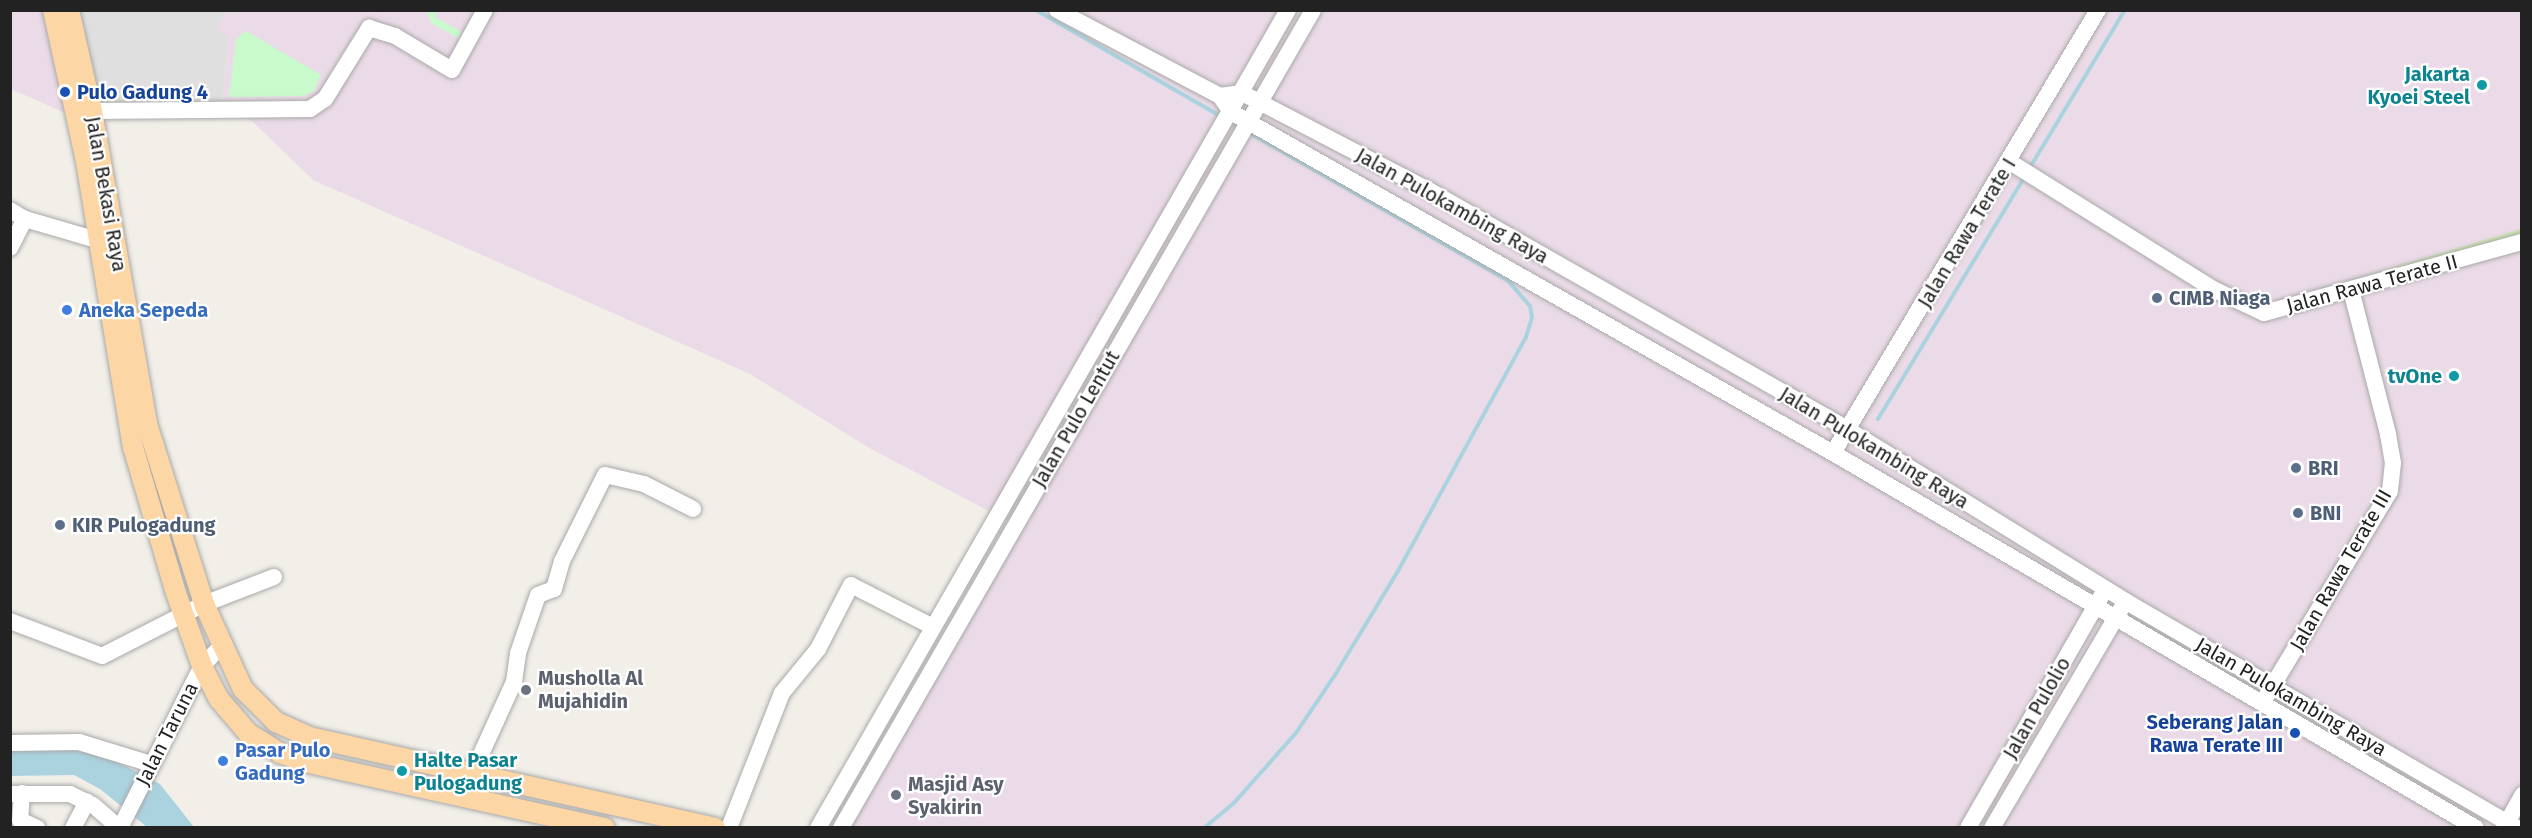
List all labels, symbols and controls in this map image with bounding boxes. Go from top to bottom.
place label: Jakarta Kyoei Steel [2368,62,2470,109]
marker: Jakarta Kyoei Steel [2475,78,2489,92]
place label: Pulo Gadung 4 [77,80,208,104]
marker: Pulo Gadung 4 [58,85,72,99]
street label: Jalan Bekasi Raya [81,114,131,274]
street label: Jalan Pulokambing Raya [1352,143,1552,269]
street label: Jalan Rawa Terate I [1913,154,2021,312]
street label: Jalan Rawa Terate II [2284,250,2460,318]
place label: CIMB Niaga [2169,286,2270,310]
marker: CIMB Niaga [2150,291,2164,305]
place label: Aneka Sepeda [79,298,208,322]
marker: Aneka Sepeda [60,303,74,317]
street label: Jalan Pulo Lentut [1027,346,1125,492]
place label: tvOne [2388,364,2442,388]
marker: tvOne [2447,369,2461,383]
street label: Jalan Pulokambing Raya [1775,382,1973,514]
place label: BRI [2308,456,2339,480]
marker: BRI [2289,461,2303,475]
street label: Jalan Rawa Terate III [2285,485,2397,655]
place label: BNI [2310,501,2341,525]
marker: BNI [2291,506,2305,520]
place label: KIR Pulogadung [72,513,216,537]
marker: KIR Pulogadung [53,518,67,532]
street label: Jalan Pulokambing Raya [2191,633,2391,761]
street label: Jalan Pulolio [1998,653,2076,763]
place label: Musholla Al Mujahidin [538,666,643,713]
street label: Jalan Taruna [131,678,203,790]
marker: Musholla Al Mujahidin [519,683,533,697]
place label: Seberang Jalan Rawa Terate III [2147,710,2283,757]
marker: Seberang Jalan Rawa Terate III [2288,726,2302,740]
place label: Pasar Pulo Gadung [235,738,330,785]
place label: Halte Pasar Pulogadung [414,748,522,795]
marker: Pasar Pulo Gadung [216,754,230,768]
marker: Halte Pasar Pulogadung [395,764,409,778]
place label: Masjid Asy Syakirin [908,772,1004,819]
marker: Masjid Asy Syakirin [889,788,903,802]

